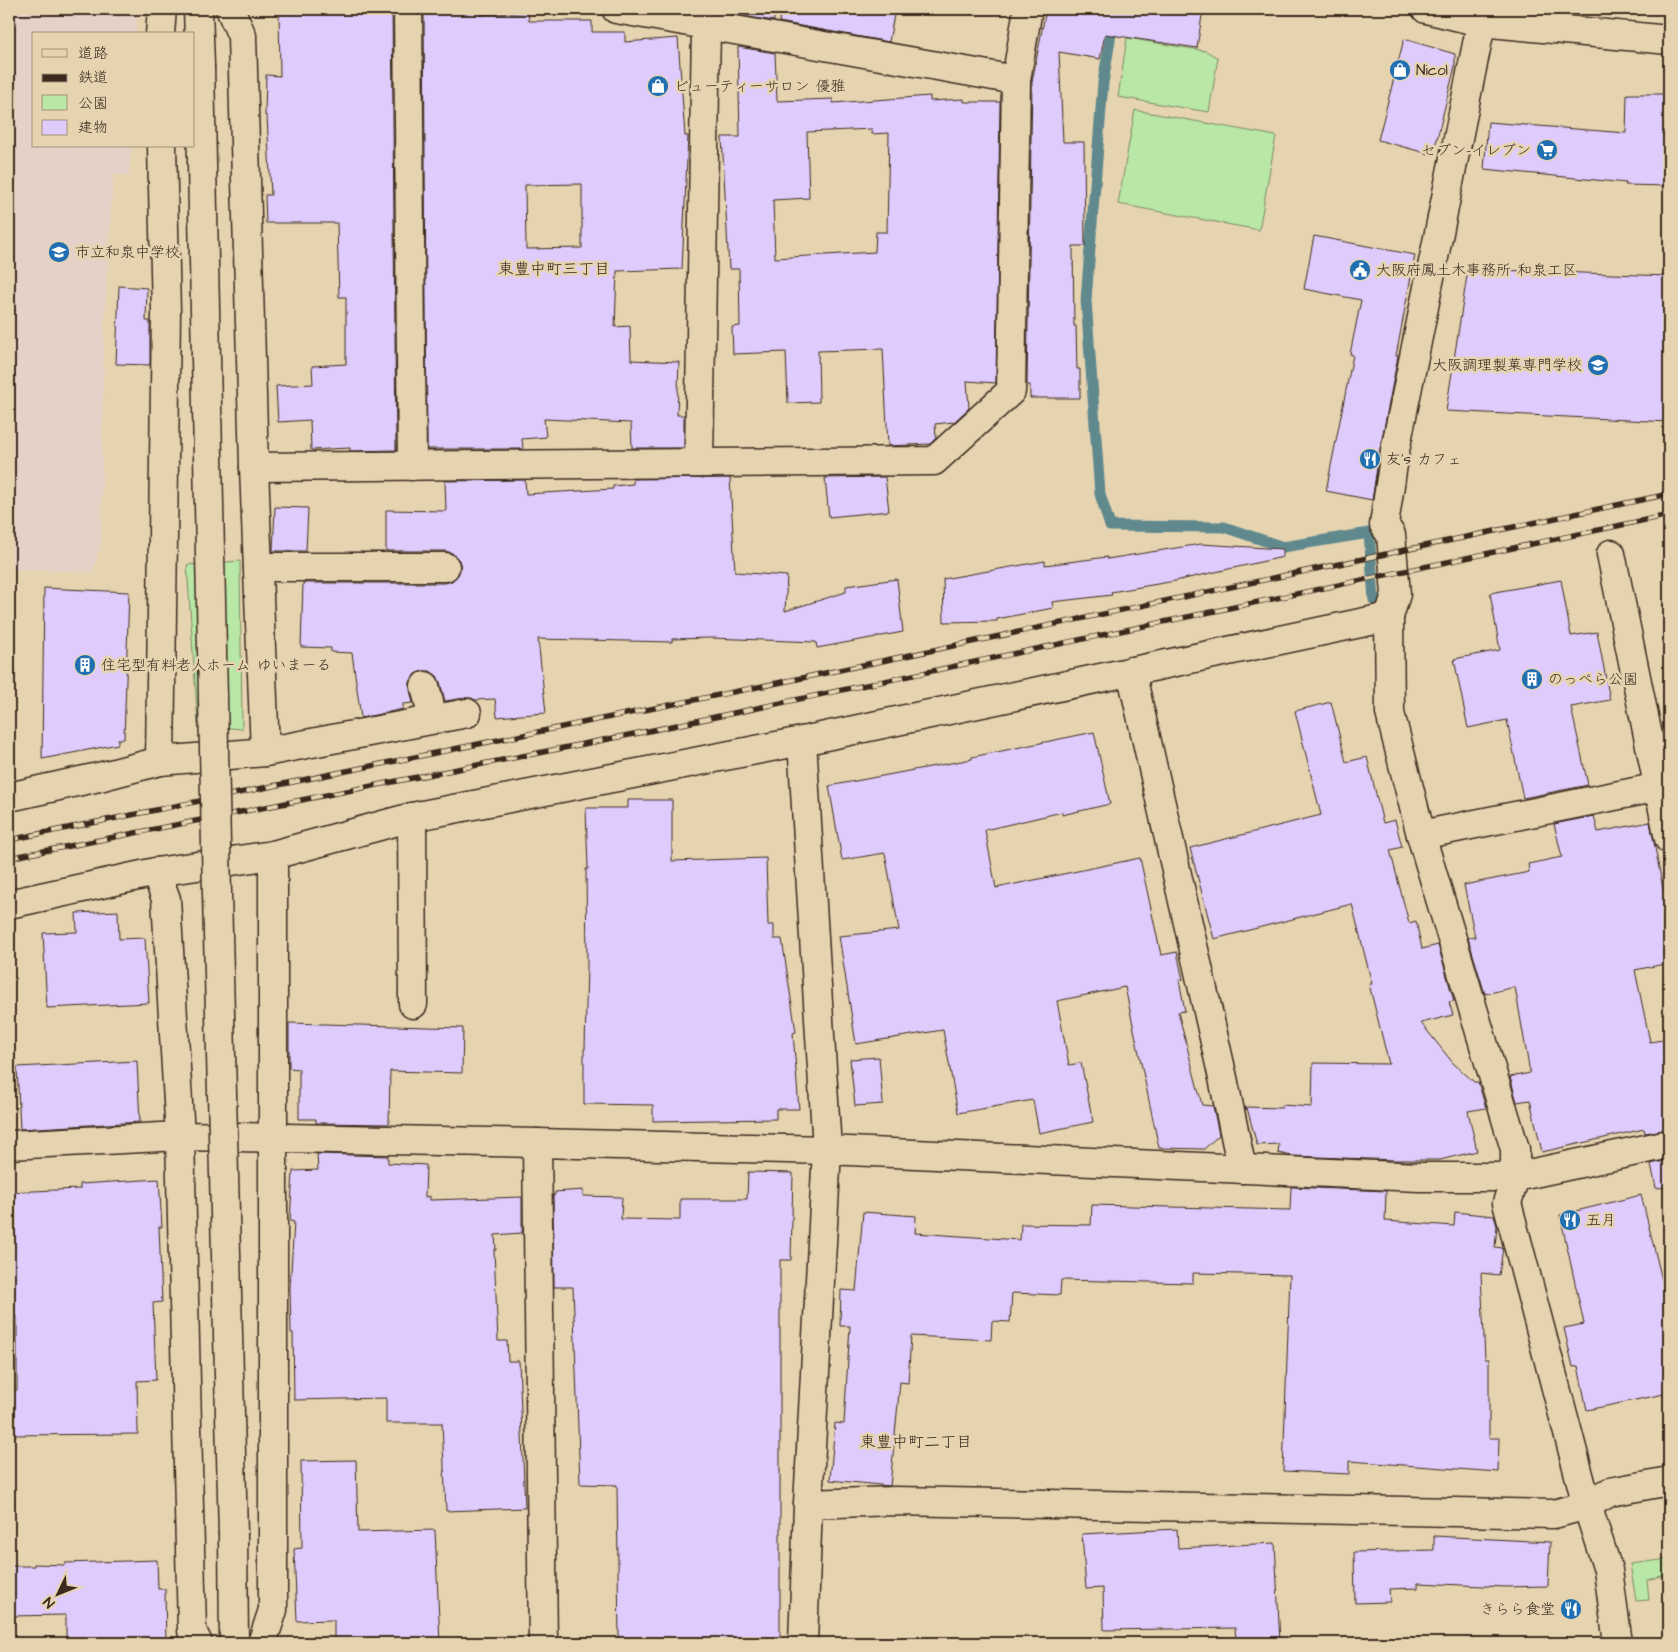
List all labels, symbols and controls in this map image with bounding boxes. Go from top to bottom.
legend [32,32,195,148]
text: 道路 [78,43,108,64]
shop icon: Nicol [1388,58,1412,82]
place label: Nicol [1416,60,1448,81]
text: 鉄道 [78,67,108,88]
shop icon: ビューティーサロン 優雅 [646,74,670,98]
place label: ビューティーサロン 優雅 [674,76,846,97]
text: 公園 [78,93,108,114]
text: 建物 [78,117,108,138]
supermarket icon: セブン-イレブン [1535,138,1559,162]
place label: セブン-イレブン [1421,140,1531,161]
school or university icon: 市立和泉中学校 [47,240,71,264]
place label: 市立和泉中学校 [75,242,180,263]
district label: 東豊中町三丁目 [498,258,610,280]
public building icon: 大阪府鳳土木事務所 和泉工区 [1348,258,1372,282]
place label: 大阪府鳳土木事務所 和泉工区 [1376,260,1577,281]
school or university icon: 大阪調理製菓専門学校 [1586,353,1610,377]
place label: 大阪調理製菓専門学校 [1432,355,1582,376]
restaurant icon: 友's カフェ [1358,447,1382,471]
place label: 友's カフェ [1386,449,1462,470]
building icon: 住宅型有料老人ホーム ゆいまーる [73,653,97,677]
place label: 住宅型有料老人ホーム ゆいまーる [101,655,331,676]
building icon: のっぺら公園 [1520,667,1544,691]
place label: のっぺら公園 [1548,669,1638,690]
restaurant icon: 五月 [1558,1208,1582,1232]
place label: 五月 [1586,1210,1616,1231]
district label: 東豊中町二丁目 [860,1431,972,1453]
north arrow [32,1570,82,1620]
text: N [39,1592,60,1612]
restaurant icon: きらら食堂 [1559,1597,1583,1621]
place label: きらら食堂 [1480,1599,1555,1620]

